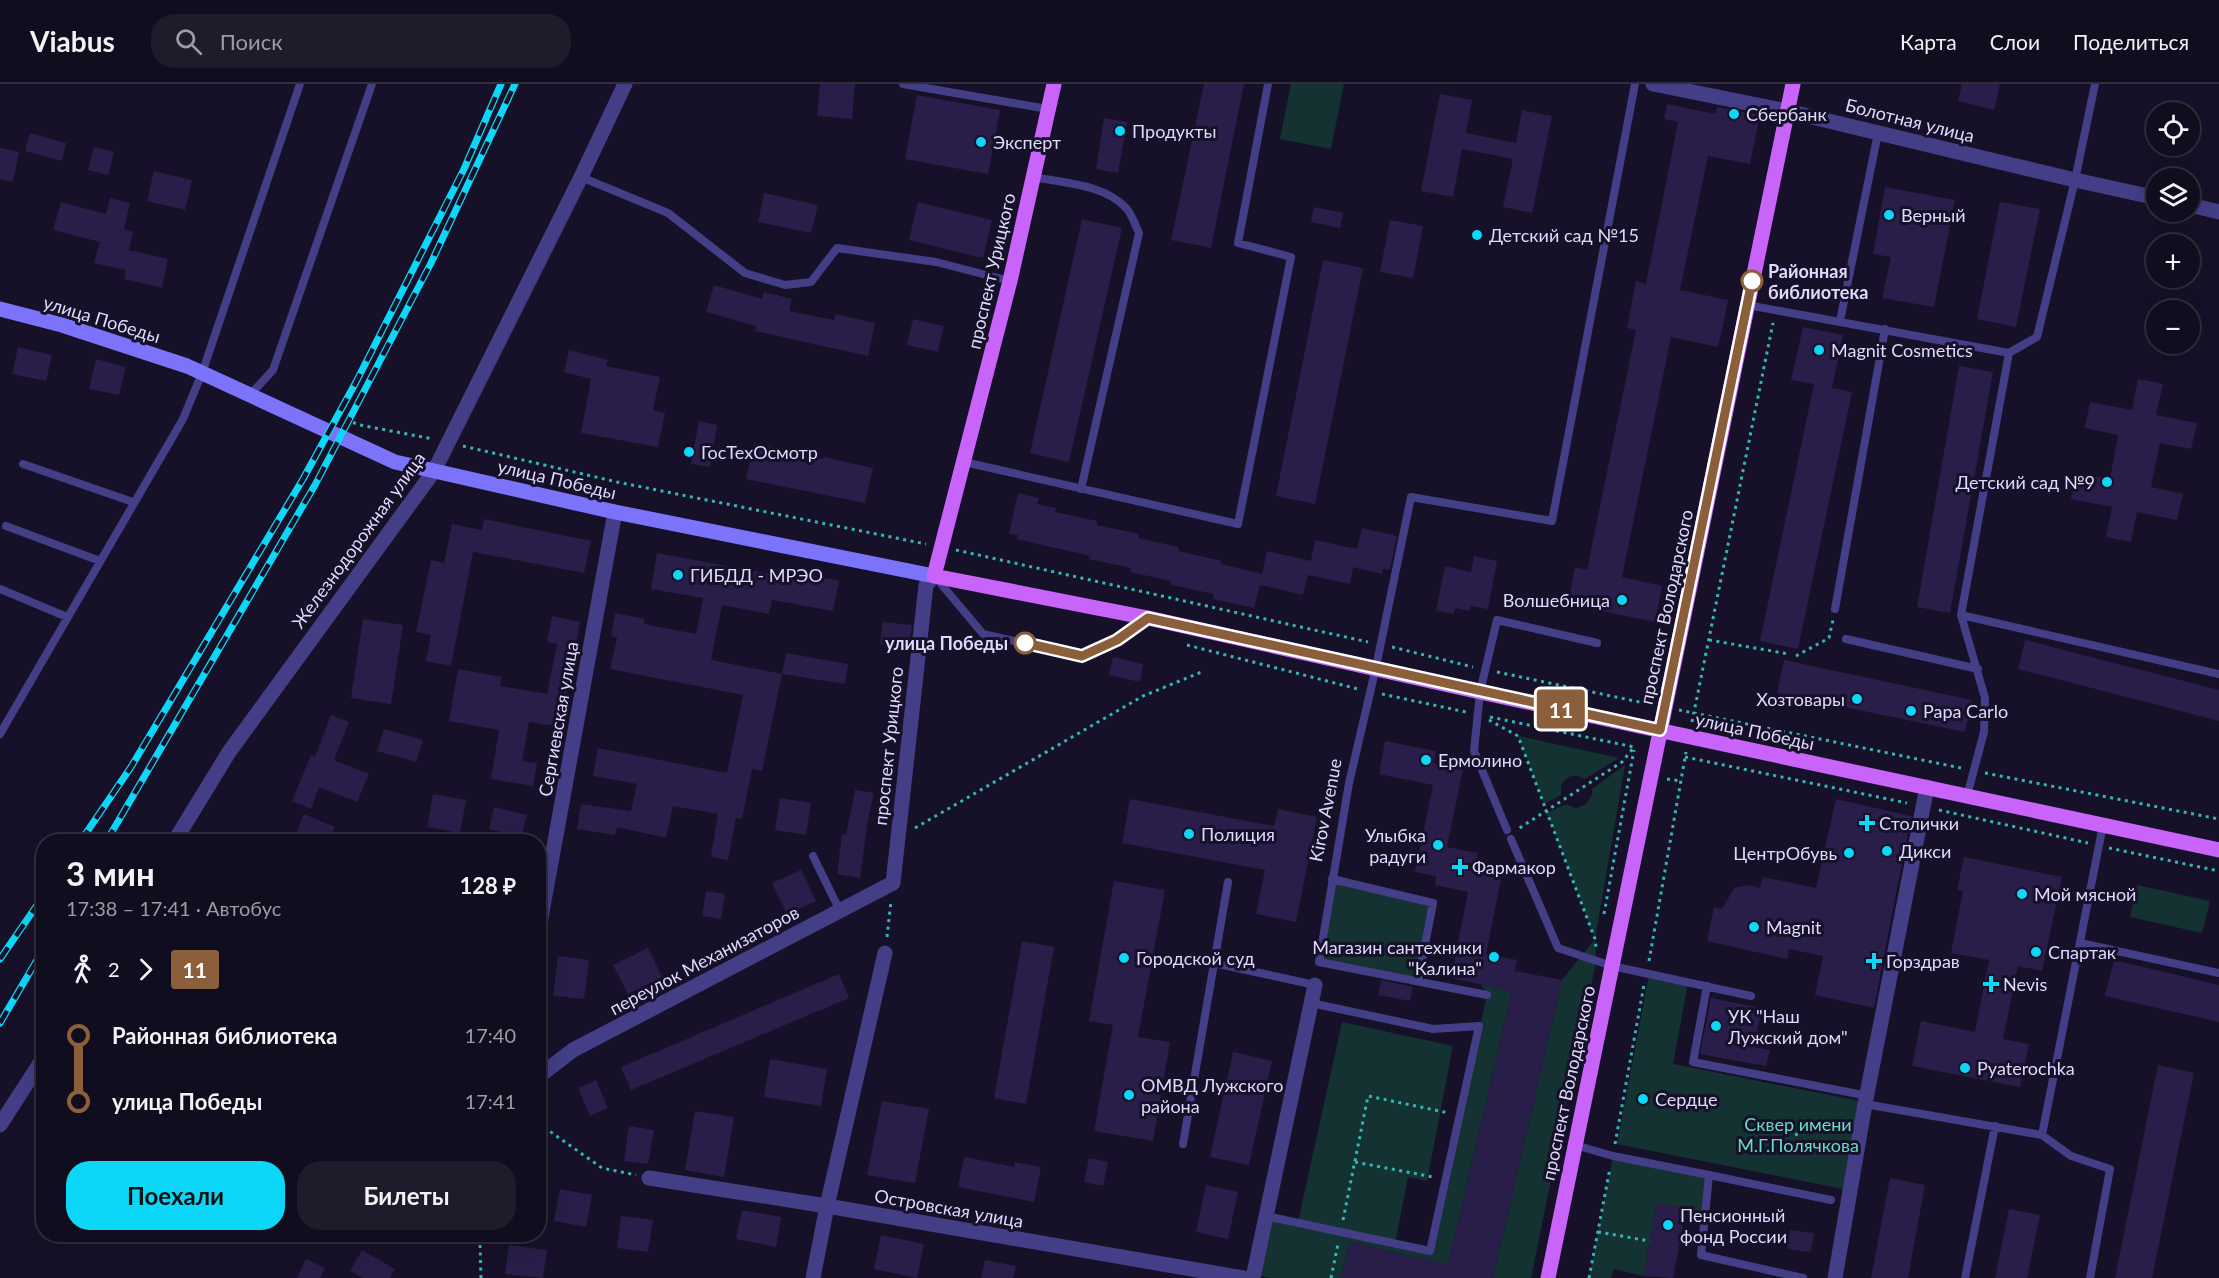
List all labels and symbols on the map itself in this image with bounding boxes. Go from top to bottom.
street label: Болотная улица [1843,93,1977,147]
place label: Сбербанк [1746,103,1827,125]
marker: Сбербанк [1727,107,1741,121]
place label: Продукты [1132,120,1216,142]
marker: Продукты [1113,124,1127,138]
place label: Эксперт [993,131,1061,153]
marker: Эксперт [974,135,988,149]
street label: проспект Урицкого [962,191,1020,351]
place label: Верный [1901,204,1966,226]
marker: Верный [1882,208,1896,222]
place label: Детский сад №15 [1489,224,1639,246]
marker: Детский сад №15 [1470,228,1484,242]
place label: Районная библиотека [1768,260,1868,303]
marker: Районная библиотека [1741,270,1763,292]
street label: улица Победы [41,291,163,347]
place label: Magnit Cosmetics [1831,339,1973,361]
marker: Magnit Cosmetics [1812,343,1826,357]
place label: ГосТехОсмотр [701,441,818,463]
marker: ГосТехОсмотр [682,445,696,459]
street label: Железнодорожная улица [287,448,429,632]
street label: улица Победы [496,455,618,503]
place label: Детский сад №9 [1956,471,2095,493]
marker: Детский сад №9 [2100,475,2114,489]
street label: проспект Володарского [1635,508,1697,706]
place label: ГИБДД - МРЭО [690,564,823,586]
marker: ГИБДД - МРЭО [671,568,685,582]
place label: Волшебница [1503,589,1610,611]
marker: Волшебница [1615,593,1629,607]
place label: улица Победы [885,632,1008,654]
marker: улица Победы [1014,632,1036,654]
street label: Сергиевская улица [534,640,582,798]
street label: проспект Урицкого [869,666,907,826]
place label: Хозтовары [1756,688,1845,710]
line badge: 11 [1534,690,1588,728]
marker: Хозтовары [1850,692,1864,706]
place label: Papa Carlo [1923,700,2008,722]
marker: Papa Carlo [1904,704,1918,718]
street label: улица Победы [1694,708,1816,754]
place label: Ермолино [1438,749,1522,771]
marker: Ермолино [1419,753,1433,767]
street label: Kirov Avenue [1304,756,1346,864]
place label: Столички [1879,812,1959,834]
marker: Столички [1860,816,1874,830]
place label: Полиция [1201,823,1275,845]
place label: Улыбка радуги [1365,824,1426,867]
marker: Полиция [1182,827,1196,841]
marker: Улыбка радуги [1431,838,1445,852]
place label: Дикси [1899,840,1951,862]
place label: ЦентрОбувь [1733,842,1837,864]
marker: Дикси [1880,844,1894,858]
marker: ЦентрОбувь [1842,846,1856,860]
place label: Фармакор [1472,856,1556,878]
marker: Фармакор [1453,860,1467,874]
place label: Мой мясной [2034,883,2136,905]
marker: Мой мясной [2015,887,2029,901]
street label: переулок Механизаторов [606,901,802,1019]
place label: Magnit [1766,916,1822,938]
marker: Magnit [1747,920,1761,934]
place label: Магазин сантехники "Калина" [1312,936,1482,979]
place label: Спартак [2048,941,2117,963]
marker: Спартак [2029,945,2043,959]
place label: Городской суд [1136,947,1255,969]
marker: Магазин сантехники "Калина" [1487,950,1501,964]
place label: Горздрав [1886,950,1960,972]
marker: Городской суд [1117,951,1131,965]
marker: Горздрав [1867,954,1881,968]
place label: Nevis [2003,973,2047,995]
marker: Nevis [1984,977,1998,991]
street label: проспект Володарского [1537,984,1599,1182]
place label: УК "Наш Лужский дом" [1727,1005,1848,1048]
marker: УК "Наш Лужский дом" [1709,1019,1723,1033]
place label: Pyaterochka [1977,1057,2075,1079]
marker: Pyaterochka [1958,1061,1972,1075]
place label: ОМВД Лужского района [1141,1074,1283,1117]
marker: ОМВД Лужского района [1122,1088,1136,1102]
place label: Сердце [1655,1088,1717,1110]
marker: Сердце [1636,1092,1650,1106]
park label: Сквер имени М.Г.Полячкова [1737,1113,1859,1156]
street label: Островская улица [873,1184,1025,1232]
place label: Пенсионный фонд России [1680,1204,1787,1247]
marker: Пенсионный фонд России [1661,1218,1675,1232]

